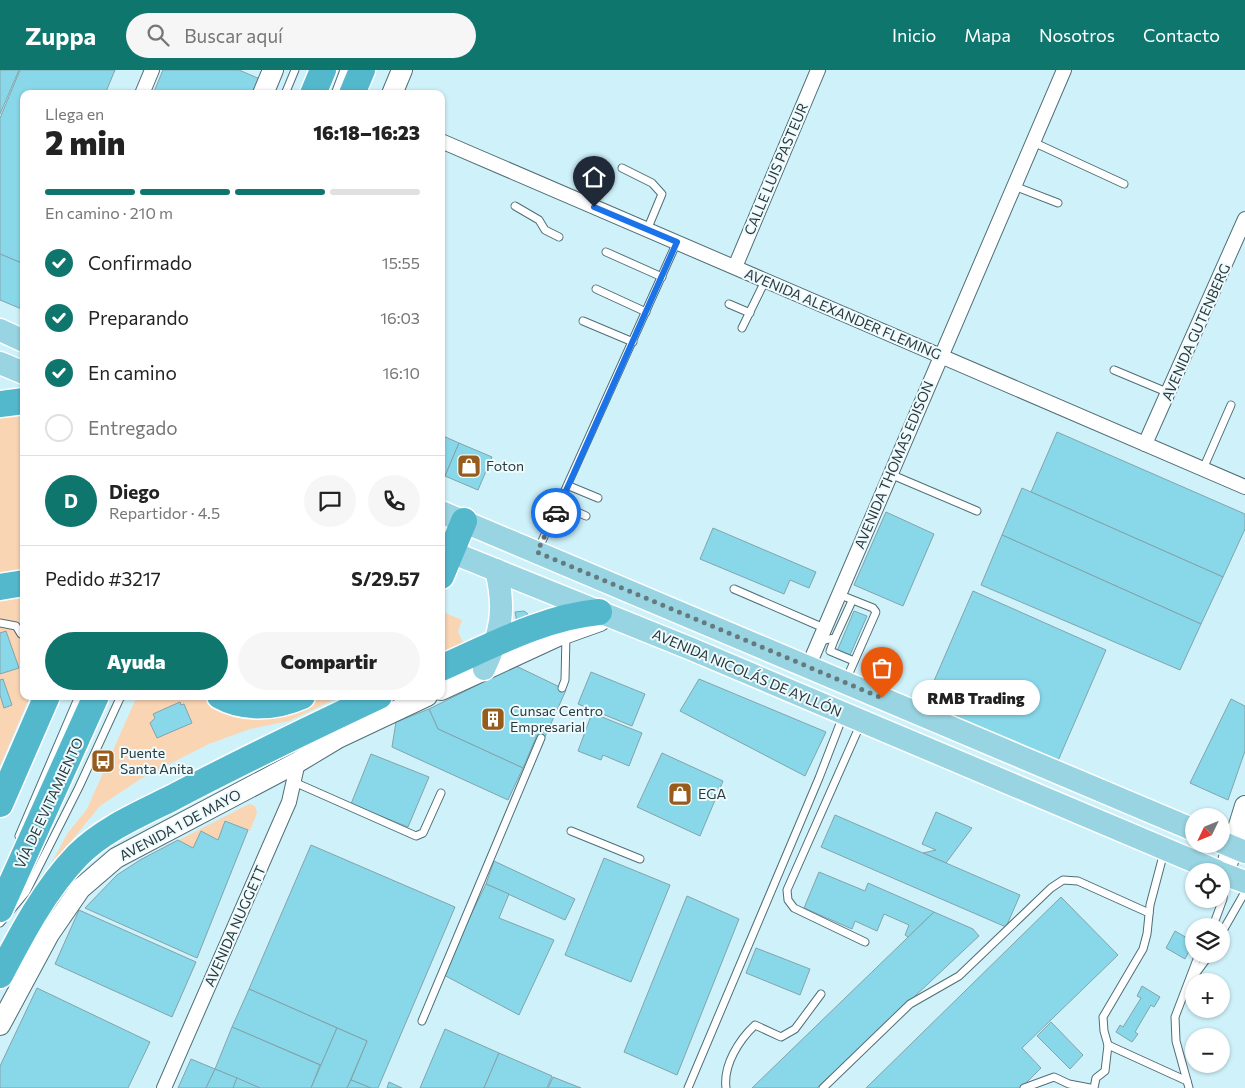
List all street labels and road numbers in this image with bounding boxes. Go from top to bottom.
street label: CALLE LUIS PASTEUR [740,100,811,237]
street label: AVENIDA GUTENBERG [1158,261,1233,403]
street label: AVENIDA ALEXANDER FLEMING [742,264,944,363]
street label: AVENIDA THOMAS EDISON [850,378,937,551]
street label: AVENIDA NICOLÁS DE AYLLÓN [650,625,844,720]
street label: VÍA DE EVITAMIENTO [11,735,86,871]
street label: AVENIDA 1 DE MAYO [116,785,243,864]
street label: AVENIDA NUGGETT [200,863,269,989]

